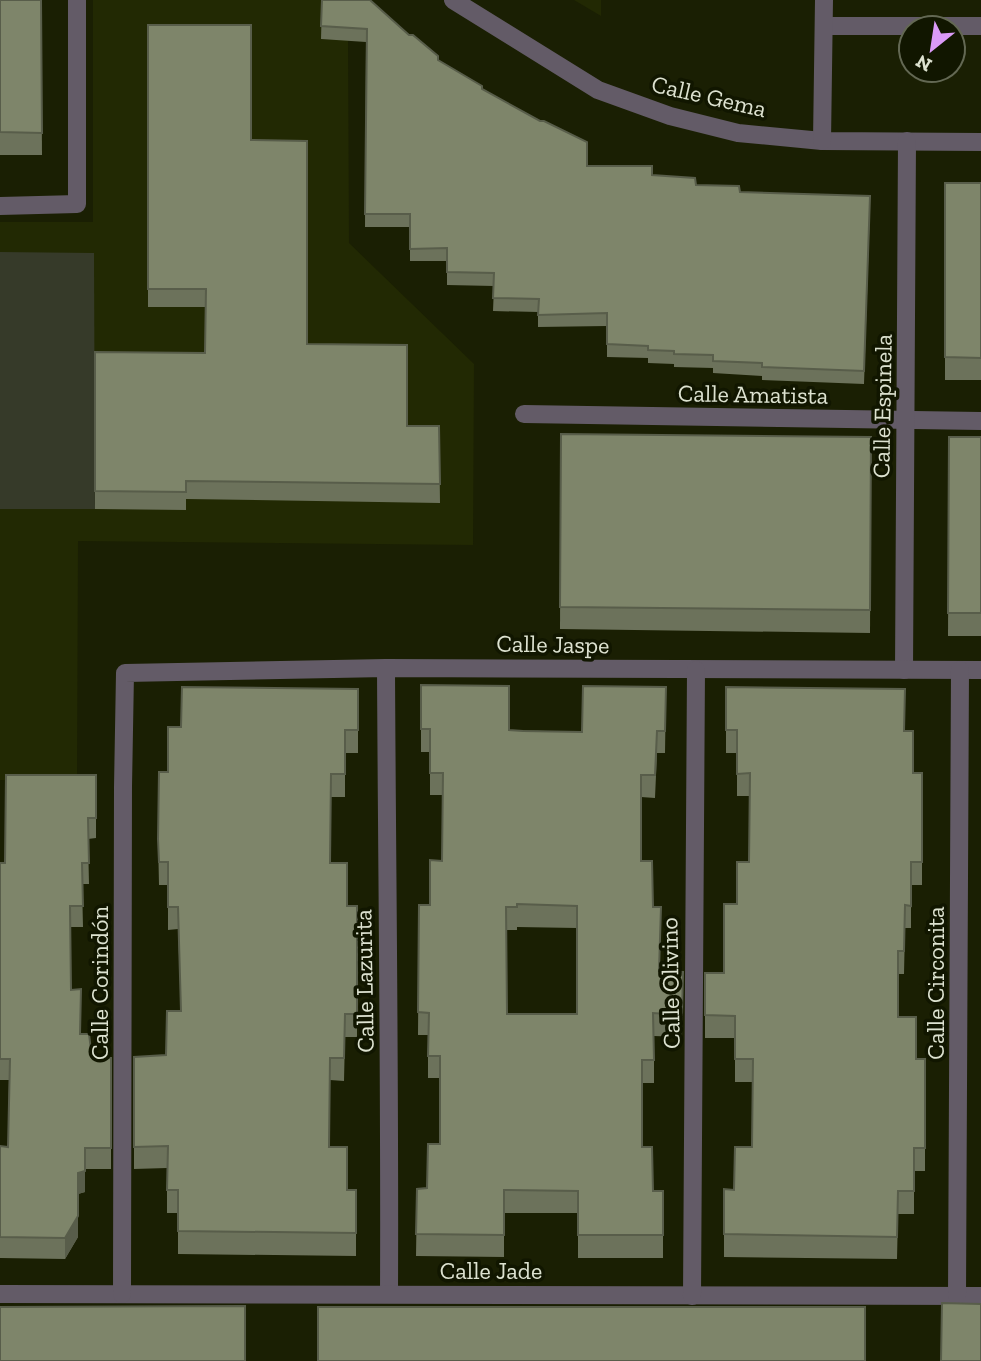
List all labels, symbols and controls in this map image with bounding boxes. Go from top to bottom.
north arrow [897,14,967,84]
text: N [912,50,936,77]
street label: Calle Gema [649,69,770,123]
street label: Calle Espinela [866,333,898,478]
street label: Calle Amatista [678,378,829,410]
street label: Calle Jaspe [496,629,610,659]
street label: Calle Corindón [85,906,114,1060]
street label: Calle Circonita [921,906,950,1060]
street label: Calle Lazurita [348,909,380,1053]
street label: Calle Olivino [654,917,686,1049]
street label: Calle Jade [440,1256,542,1285]

